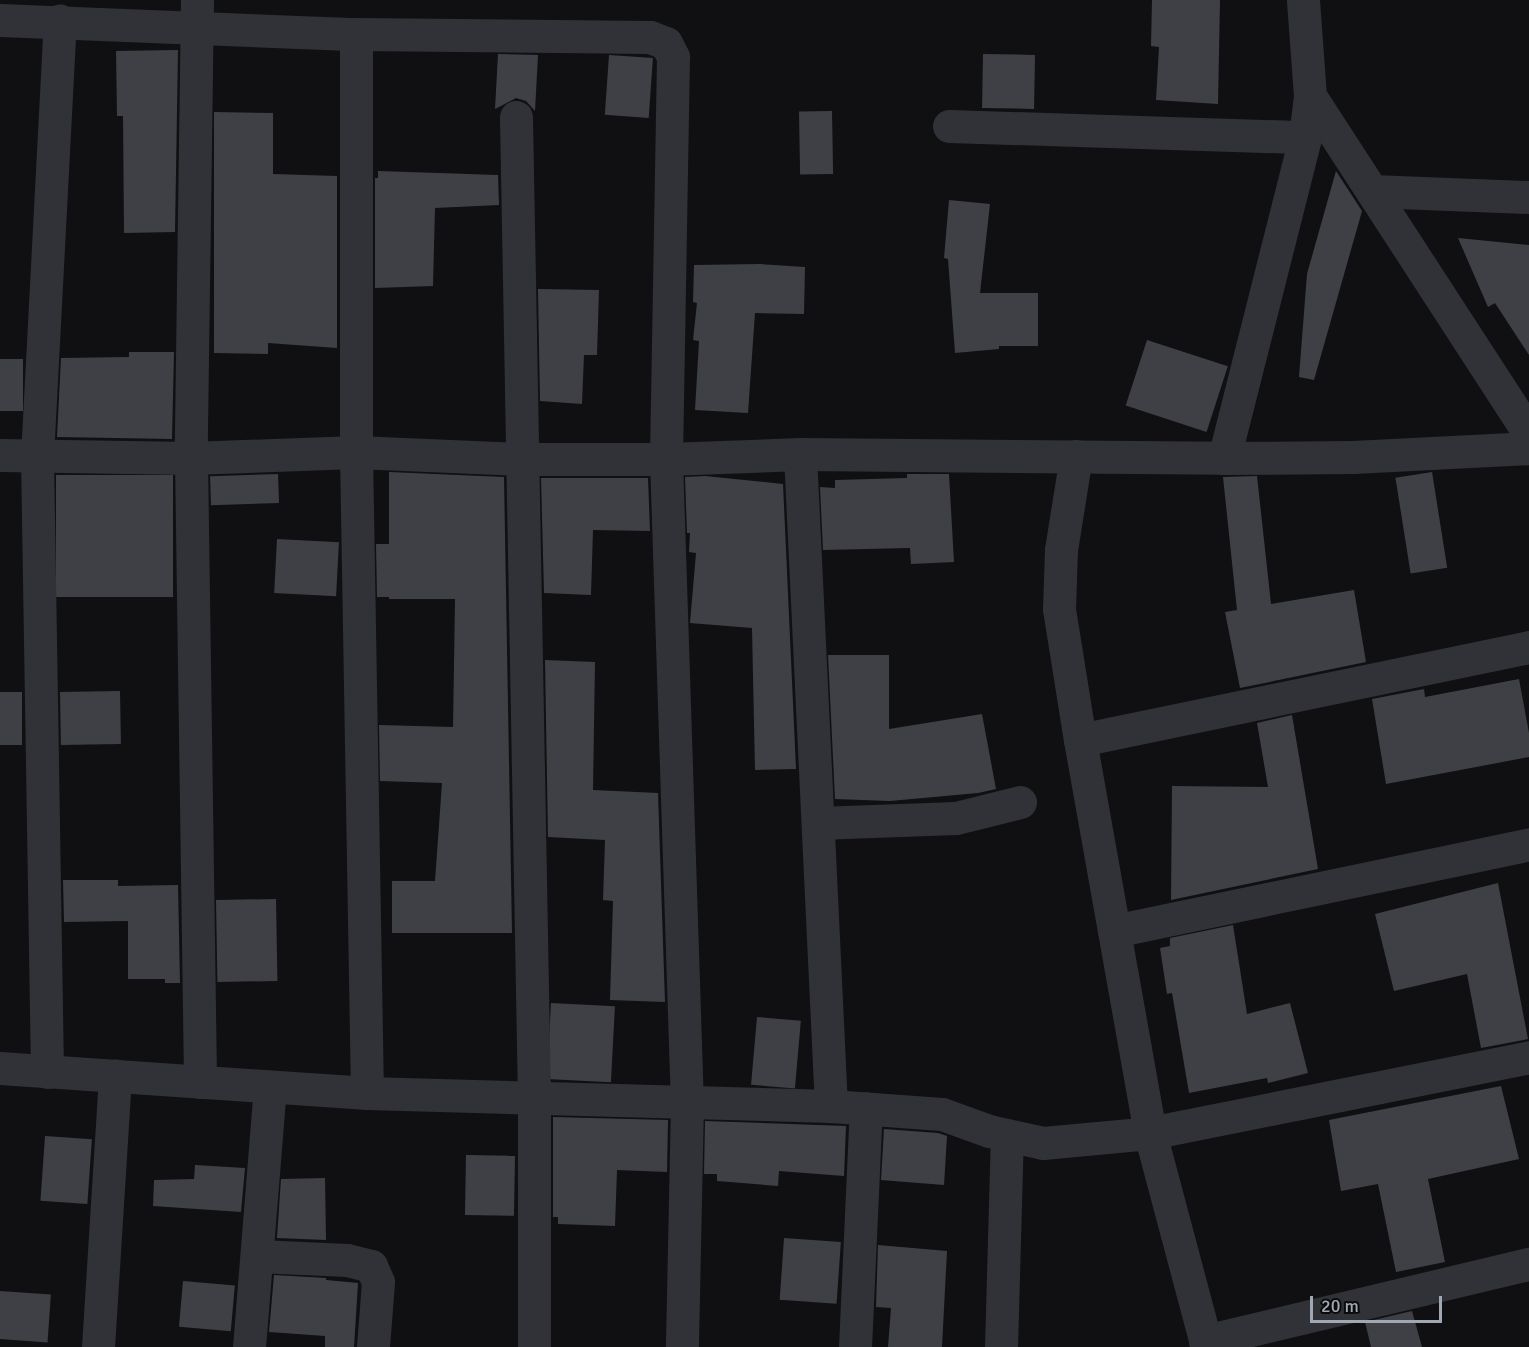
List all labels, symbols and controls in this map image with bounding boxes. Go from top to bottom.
scale bar [1313,1284,1445,1322]
text: 20 m [1321,1295,1359,1317]

